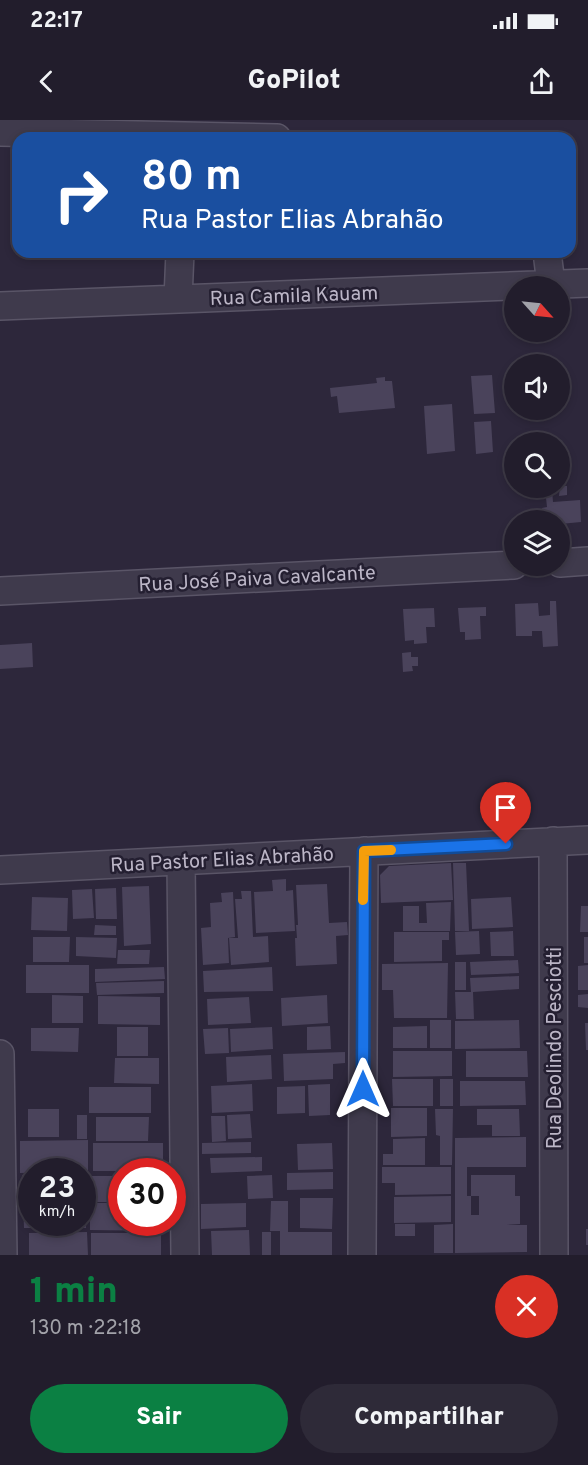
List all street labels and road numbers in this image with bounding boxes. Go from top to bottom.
street label: Rua Camila Kauam [209,281,379,313]
street label: Rua José Paiva Cavalcante [138,561,376,599]
street label: Rua Pastor Elias Abrahão [110,842,335,880]
street label: Rua Deolindo Pesciotti [543,947,569,1149]

